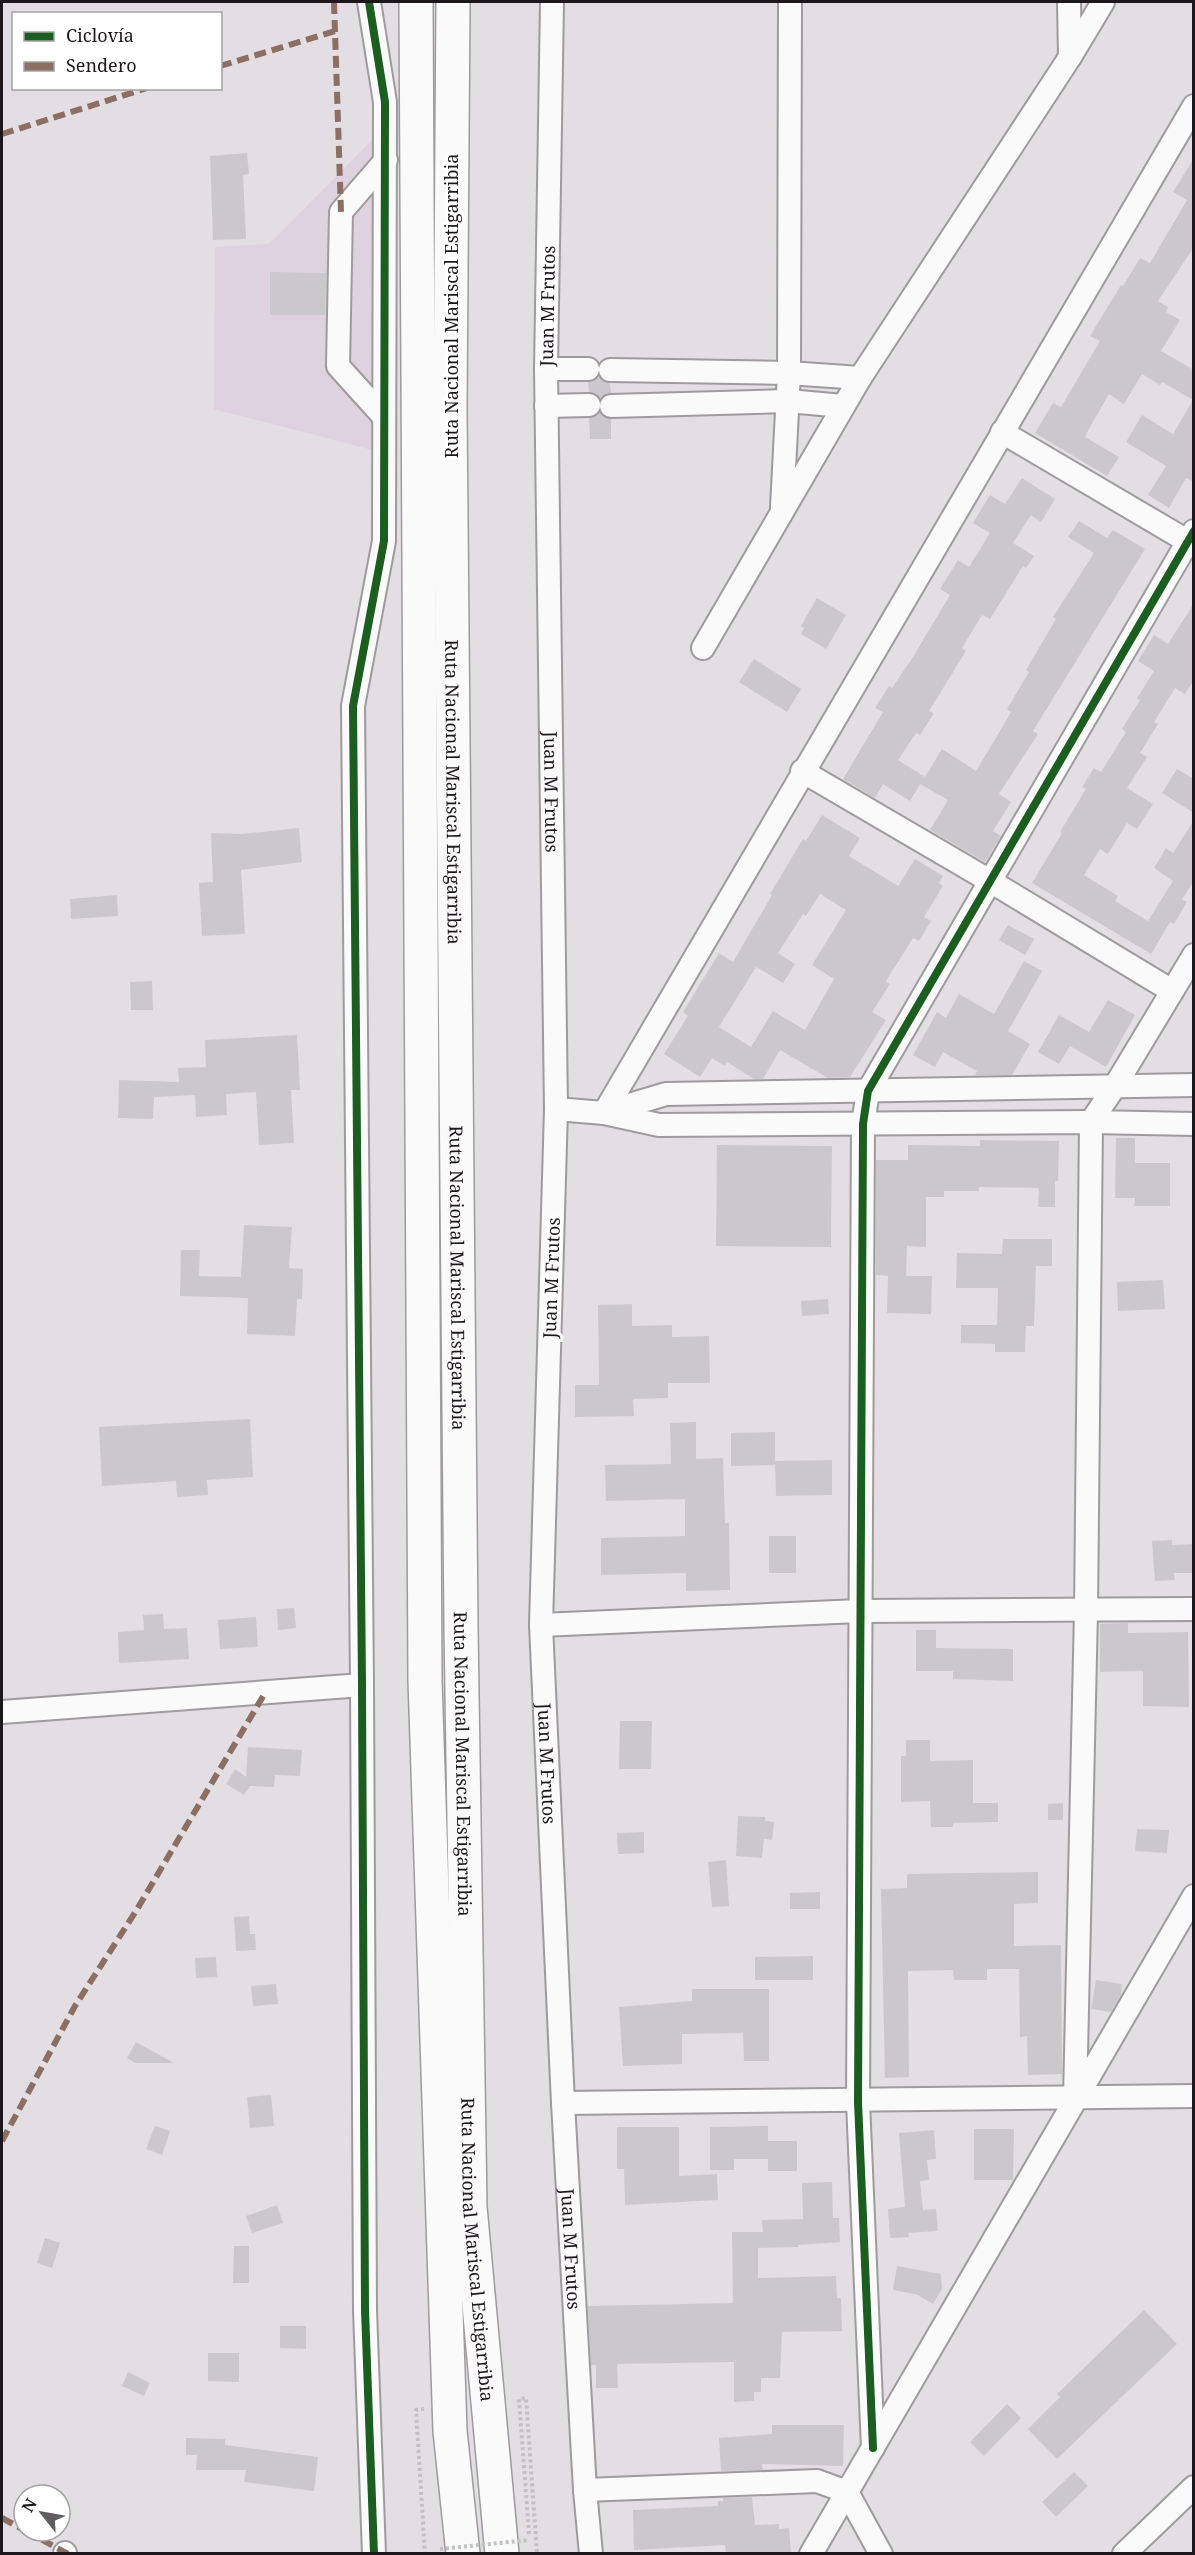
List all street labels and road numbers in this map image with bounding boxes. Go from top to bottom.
street label: Ruta Nacional Mariscal Estigarribia [439,154,463,458]
street label: Juan M Frutos [534,245,560,368]
street label: Ruta Nacional Mariscal Estigarribia [440,639,467,945]
street label: Juan M Frutos [539,730,565,853]
street label: Ruta Nacional Mariscal Estigarribia [444,1125,471,1431]
street label: Juan M Frutos [537,1217,565,1340]
street label: Ruta Nacional Mariscal Estigarribia [449,1611,477,1917]
street label: Juan M Frutos [533,1701,562,1825]
street label: Ruta Nacional Mariscal Estigarribia [456,2097,500,2403]
street label: Juan M Frutos [556,2187,587,2310]

